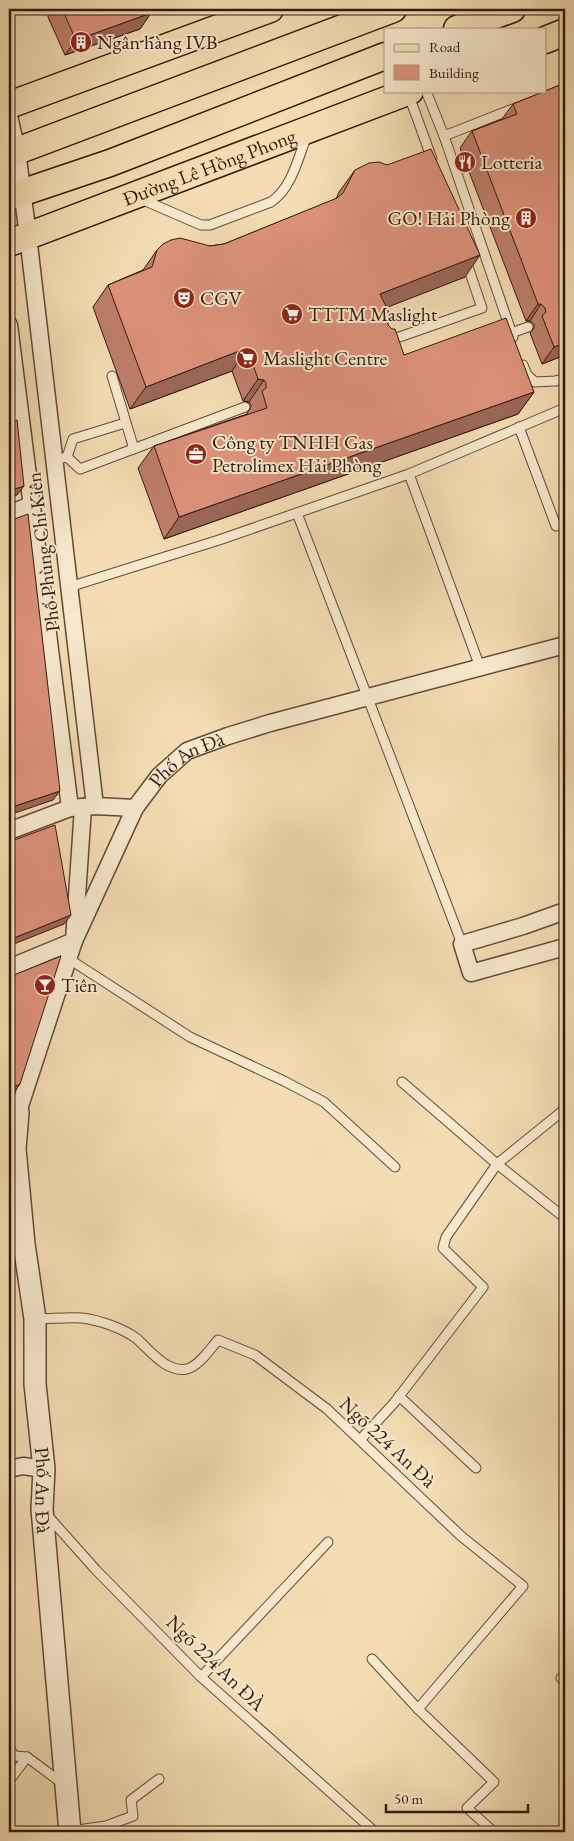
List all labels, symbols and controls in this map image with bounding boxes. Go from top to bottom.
legend [384,28,546,92]
place label: Ngân hàng IVB [97,29,218,55]
building icon: Ngân hàng IVB [69,30,93,54]
text: Road [429,37,461,56]
text: Building [429,63,479,82]
street label: Đường Lê Hồng Phong [119,122,300,212]
place label: Lotteria [481,149,543,175]
restaurant icon: Lotteria [453,150,477,174]
place label: GO! Hải Phòng [388,205,510,231]
building icon: GO! Hải Phòng [514,206,538,230]
place label: CGV [200,285,243,311]
theatre icon: CGV [172,286,196,310]
place label: TTTM Maslight [308,301,438,327]
supermarket icon: TTTM Maslight [280,302,304,326]
place label: Maslight Centre [263,345,388,371]
supermarket icon: Maslight Centre [235,346,259,370]
place label: Công ty TNHH Gas Petrolimex Hải Phòng [212,429,382,478]
office icon: Công ty TNHH Gas Petrolimex Hải Phòng [184,442,208,466]
street label: Phố Phùng Chí Kiên [20,470,66,633]
street label: Phố An Đà [142,725,228,792]
place label: Tiên [61,972,98,998]
bar icon: Tiên [33,973,57,997]
street label: Ngõ 224 An Đà [334,1391,442,1493]
street label: Phố An Đà [29,1446,57,1535]
street label: Ngõ 224 An ĐÀ [161,1609,271,1717]
scale bar [386,1781,529,1813]
text: 50 m [394,1789,423,1808]

